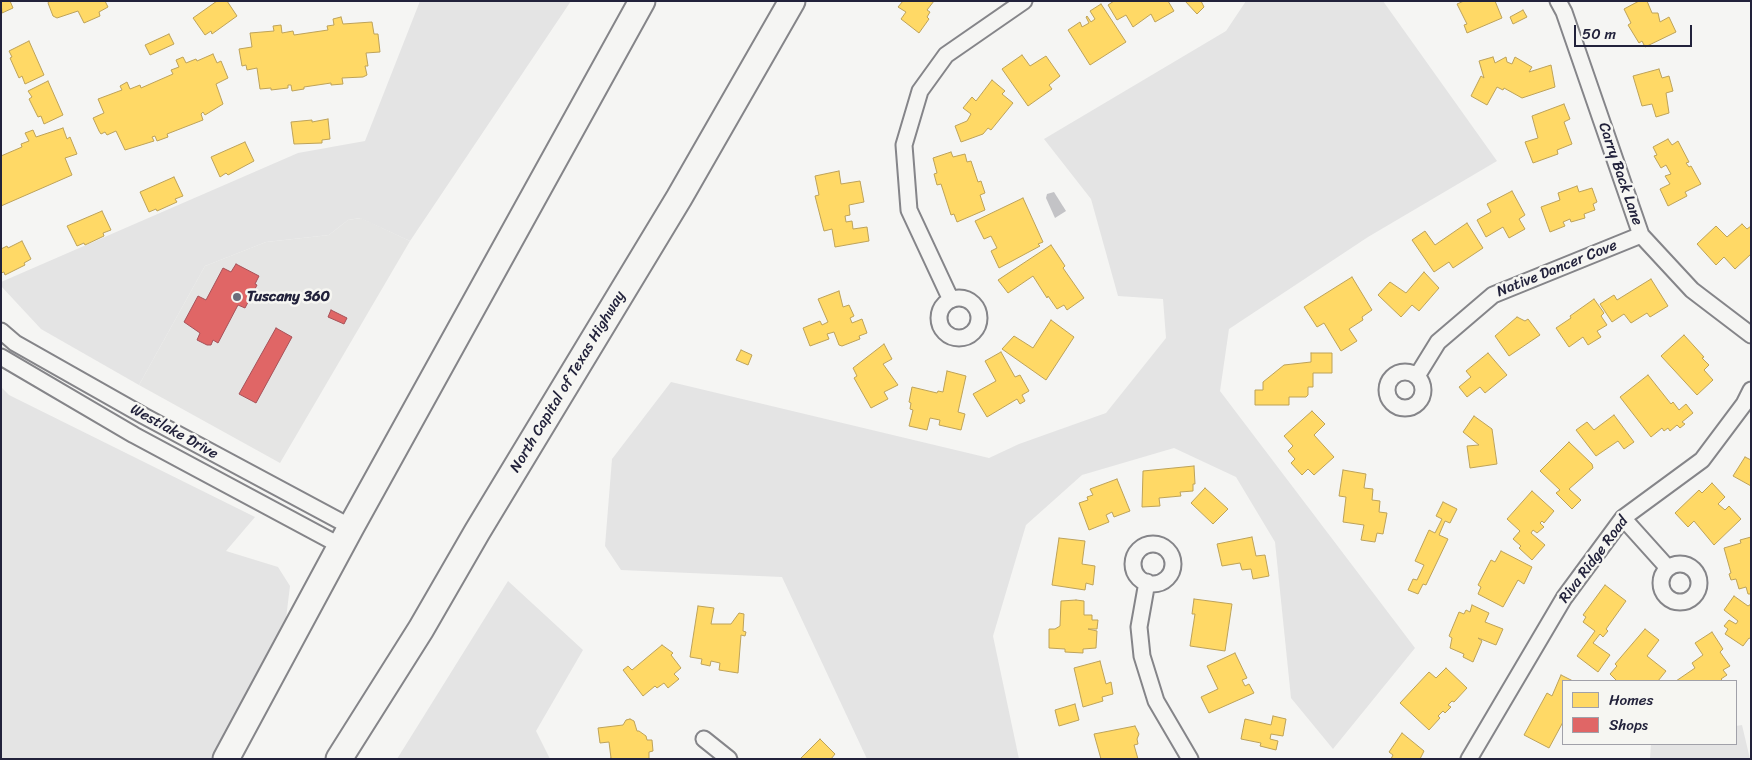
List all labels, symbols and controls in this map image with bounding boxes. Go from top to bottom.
scale bar [1577,15,1694,47]
text: 50 m [1582,21,1616,47]
street label: Carry Back Lane [1594,120,1646,228]
street label: Native Dancer Cove [1494,237,1620,301]
place label: Tuscany 360 [247,288,330,306]
street label: North Capital of Texas Highway [507,288,629,476]
marker: Tuscany 360 [231,291,243,303]
street label: Westlake Drive [127,400,221,464]
street label: Riva Ridge Road [1555,513,1633,607]
legend [1562,680,1737,745]
text: Homes [1609,687,1653,713]
text: Shops [1609,712,1648,738]

